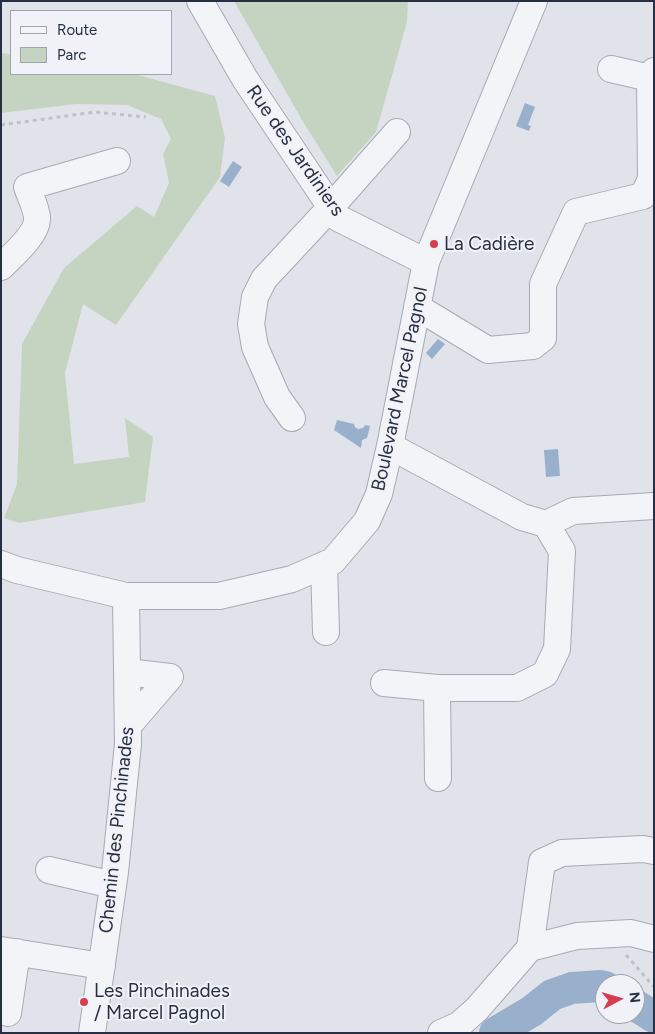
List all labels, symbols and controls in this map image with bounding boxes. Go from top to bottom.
legend [10,10,172,75]
text: Route [57,21,97,39]
text: Parc [57,46,86,64]
street label: Rue des Jardiniers [241,81,349,221]
place label: La Cadière [444,233,534,255]
marker: La Cadière [428,238,440,250]
street label: Boulevard Marcel Pagnol [367,285,433,493]
street label: Chemin des Pinchinades [95,726,139,934]
north arrow [595,974,645,1024]
place label: Les Pinchinades / Marcel Pagnol [94,980,230,1024]
text: N [625,991,643,1004]
marker: Les Pinchinades / Marcel Pagnol [78,996,90,1008]

